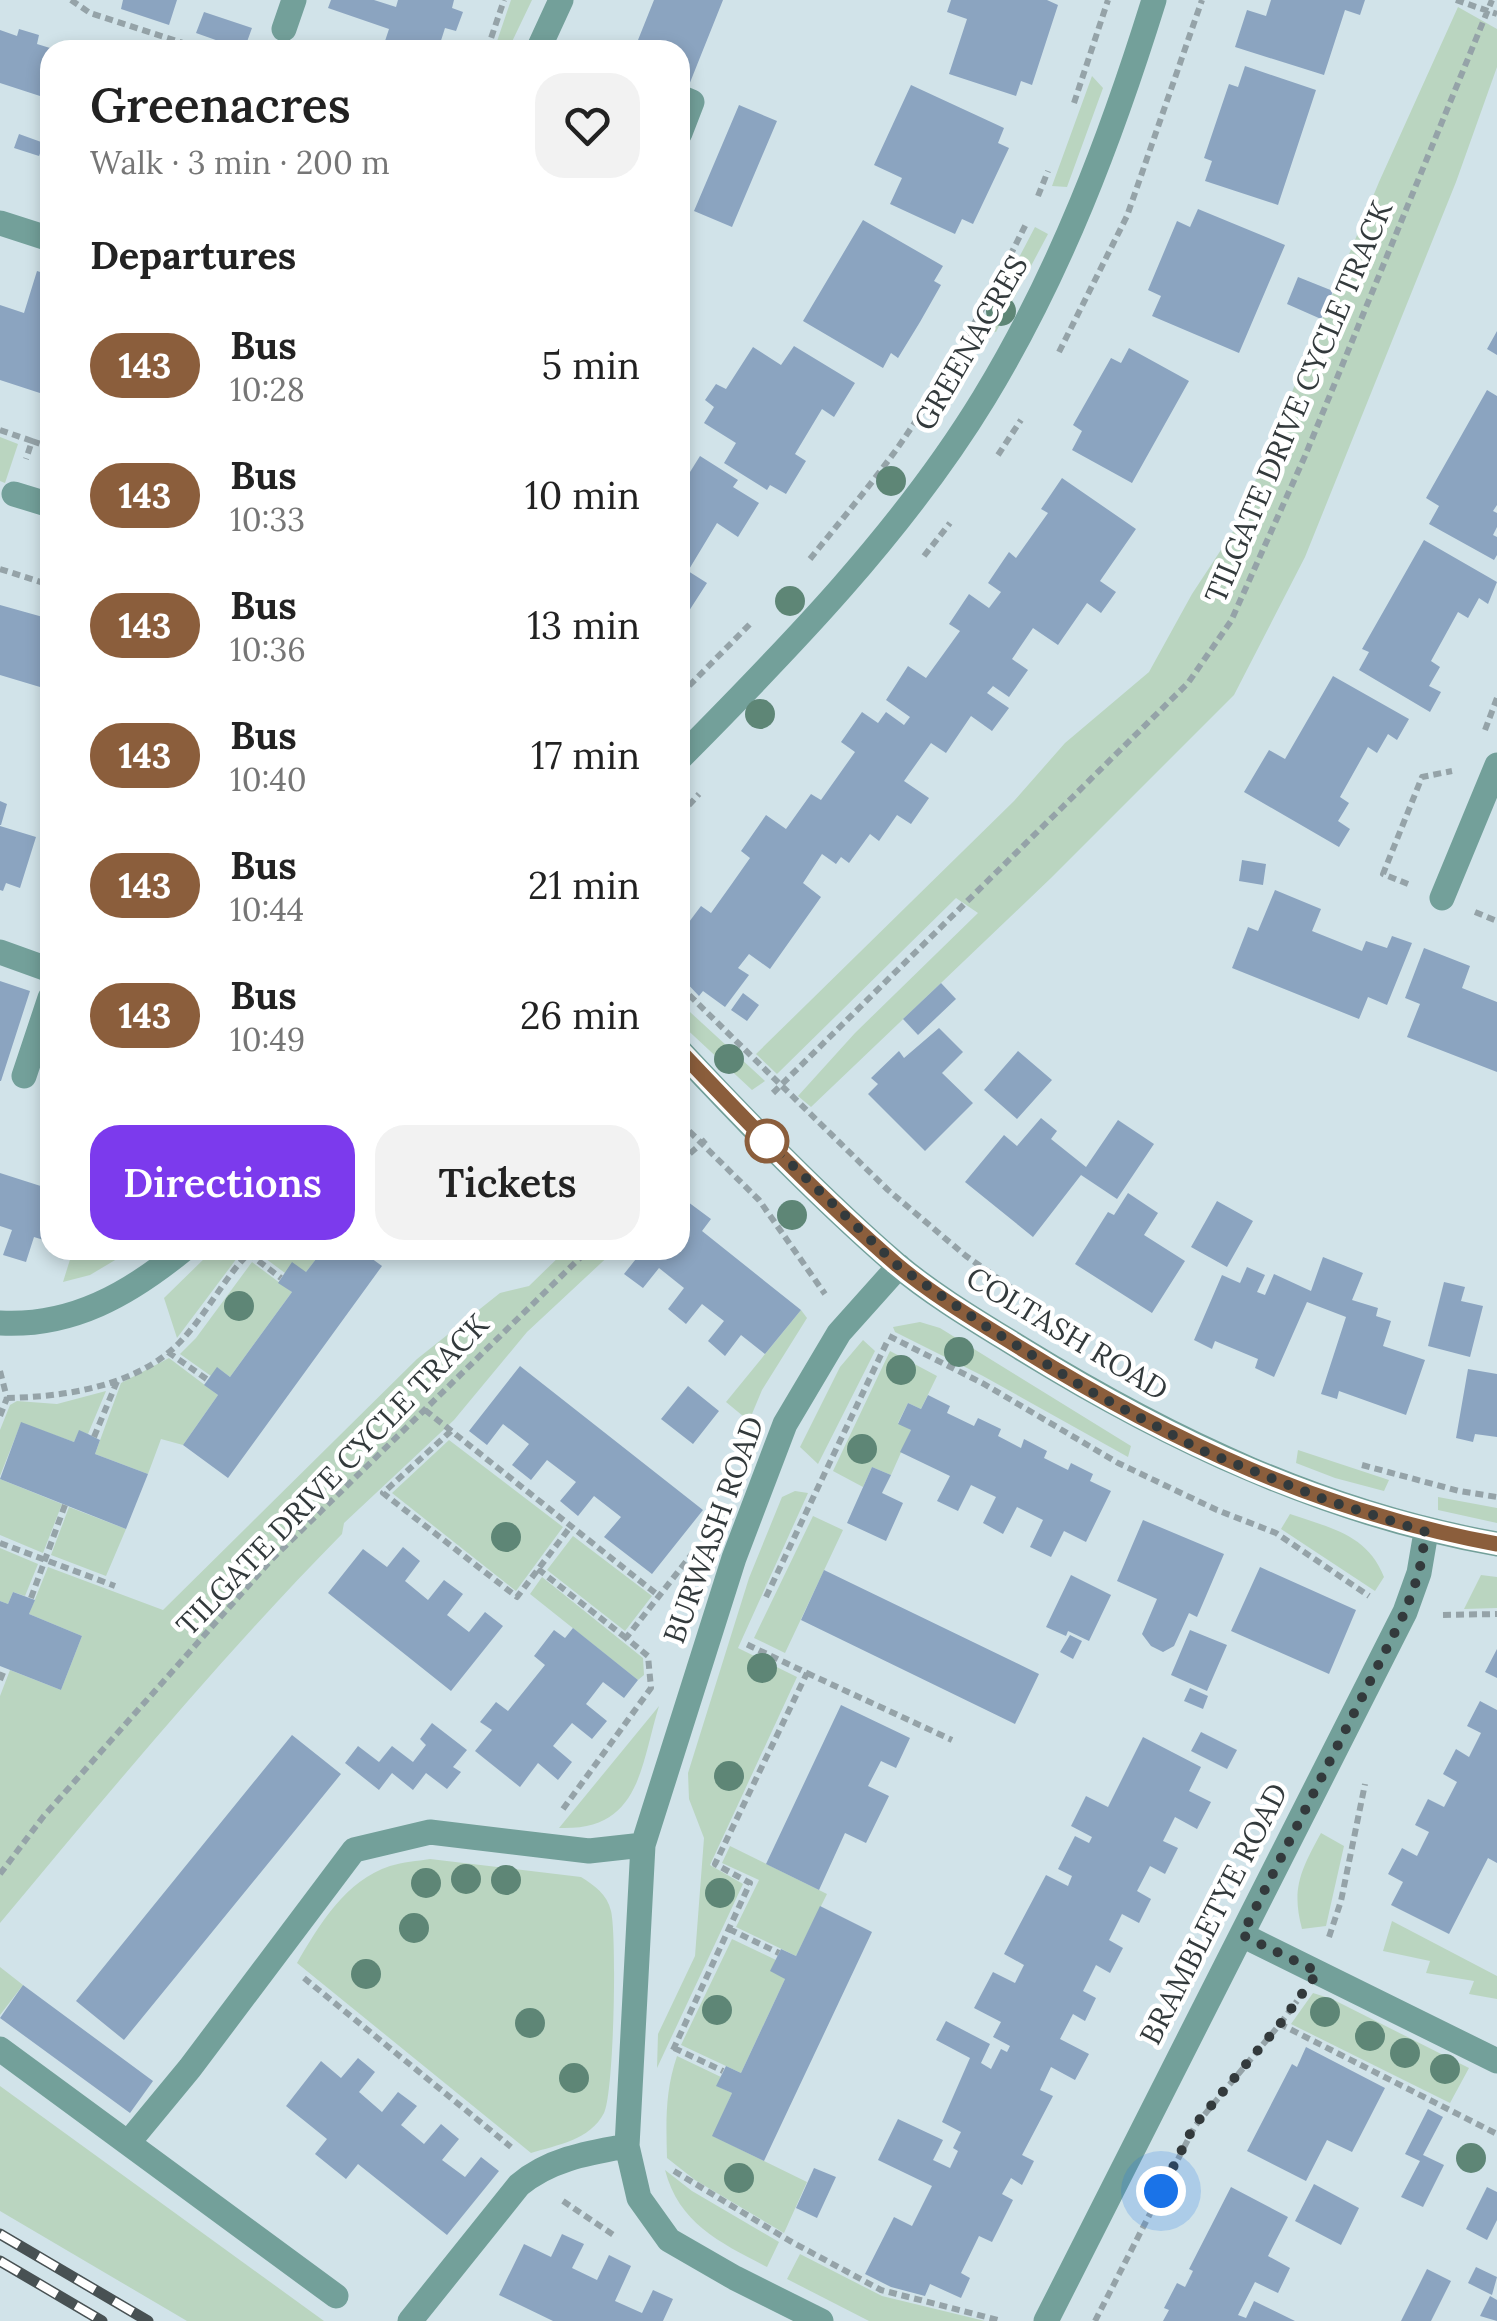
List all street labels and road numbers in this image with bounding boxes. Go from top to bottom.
street label: TILGATE DRIVE CYCLE TRACK [1196,194,1400,609]
street label: GREENACRES [905,248,1036,437]
street label: COLTASH ROAD [960,1258,1175,1408]
street label: TILGATE DRIVE CYCLE TRACK [168,1305,497,1643]
street label: BURWASH ROAD [654,1411,772,1648]
street label: BRAMBLETYE ROAD [1131,1777,1295,2051]

